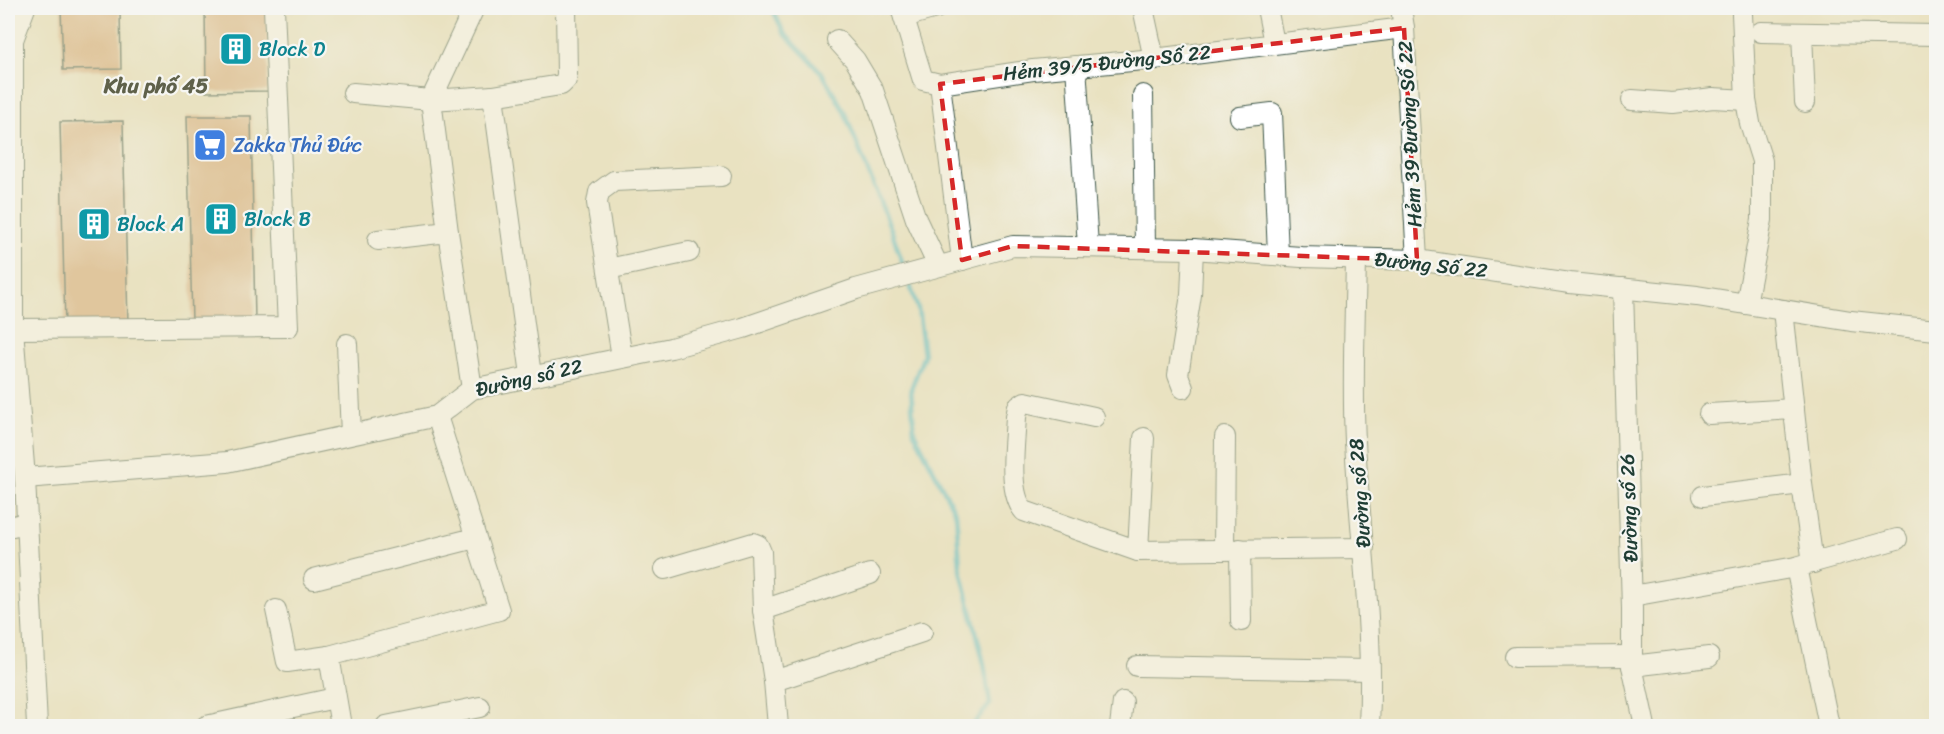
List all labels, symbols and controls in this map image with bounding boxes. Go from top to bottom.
building icon: Block D [218,31,254,67]
place label: Block D [259,32,325,67]
street label: Hẻm 39/5 Đường Số 22 [1001,35,1213,91]
street label: Hẻm 39 Đường Số 22 [1388,39,1432,228]
district label: Khu phố 45 [103,67,208,105]
supermarket icon: Zakka Thủ Đức [192,127,228,163]
place label: Zakka Thủ Đức [233,128,362,163]
building icon: Block B [203,201,239,237]
place label: Block B [244,202,311,237]
building icon: Block A [76,206,112,242]
place label: Block A [117,207,184,242]
street label: Đường Số 22 [1373,242,1490,288]
street label: Đường số 22 [472,349,586,407]
street label: Đường số 28 [1339,437,1381,549]
street label: Đường số 26 [1610,453,1648,563]

